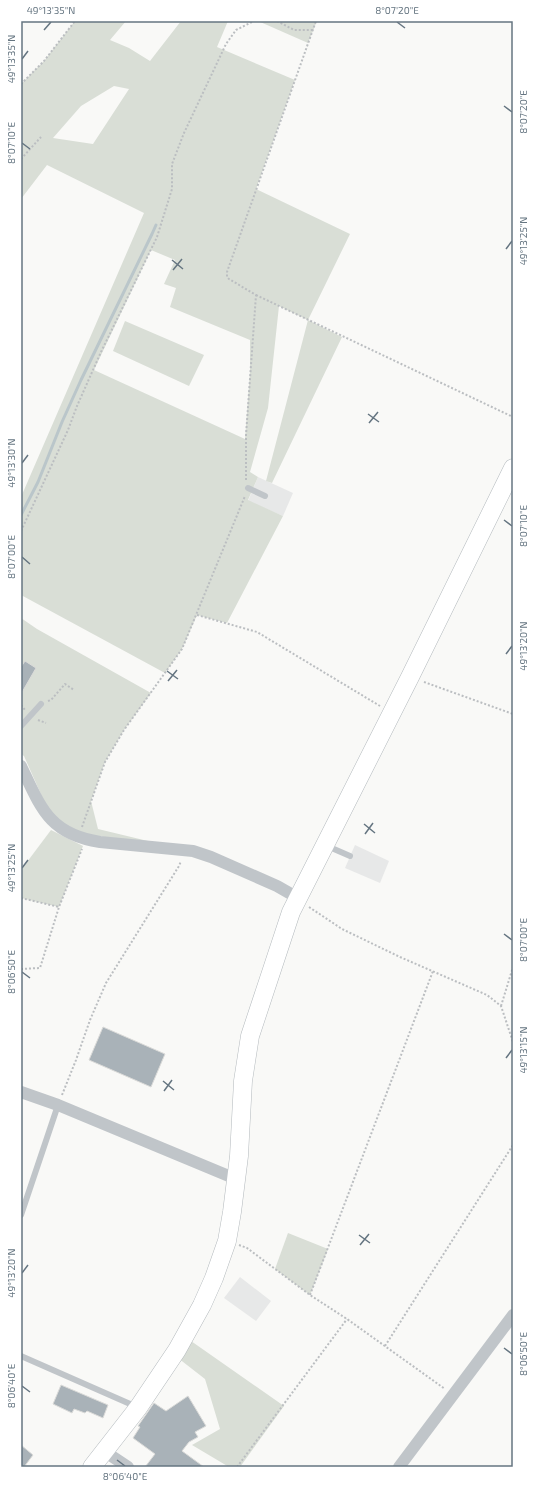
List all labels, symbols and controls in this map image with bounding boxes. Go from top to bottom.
text: 49°13'35"N [27,4,75,16]
text: 8°07'20"E [375,4,419,16]
text: 49°13'35"N [5,35,17,83]
text: 8°07'20"E [517,90,529,134]
text: 8°07'10"E [5,122,17,164]
text: 49°13'25"N [517,217,529,265]
text: 49°13'30"N [5,438,17,488]
text: 8°07'10"E [517,505,529,547]
text: 8°07'00"E [5,535,17,579]
text: 49°13'20"N [517,621,529,671]
text: 49°13'25"N [5,844,17,892]
text: 8°07'00"E [517,918,529,962]
text: 8°06'50"E [5,950,17,994]
text: 49°13'15"N [517,1026,529,1074]
text: 49°13'20"N [5,1248,17,1298]
text: 8°06'50"E [517,1332,529,1376]
text: 8°06'40"E [5,1363,17,1408]
text: 8°06'40"E [103,1470,148,1482]

